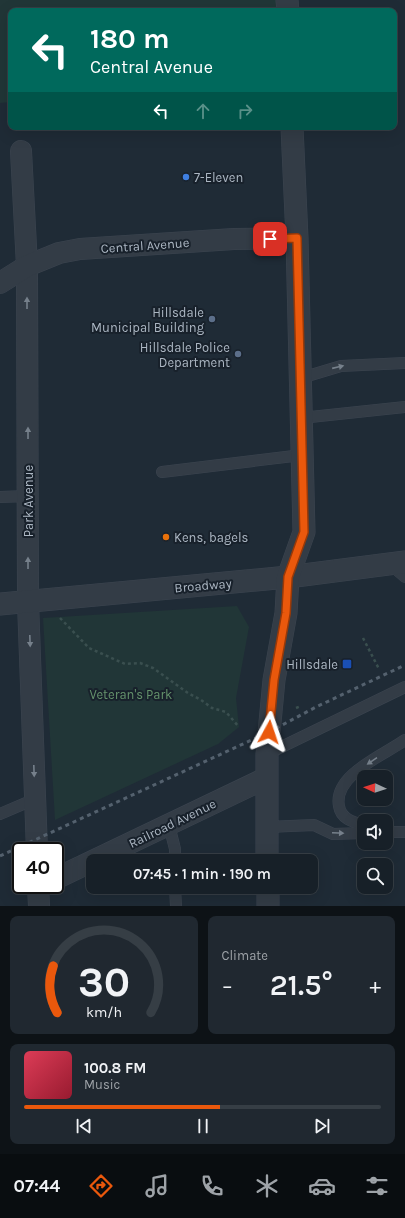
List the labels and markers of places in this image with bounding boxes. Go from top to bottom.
place label: 7-Eleven [194,170,243,185]
marker: 7-Eleven [181,172,191,182]
pin [253,222,287,256]
place label: Hillsdale Municipal Building [91,305,205,335]
marker: Hillsdale Municipal Building [207,314,217,324]
place label: Hillsdale Police Department [140,340,230,370]
marker: Hillsdale Police Department [233,349,243,359]
place label: Kens, bagels [174,530,249,545]
marker: Kens, bagels [161,532,171,542]
place label: Hillsdale [286,657,338,672]
marker: Hillsdale [341,658,353,670]

